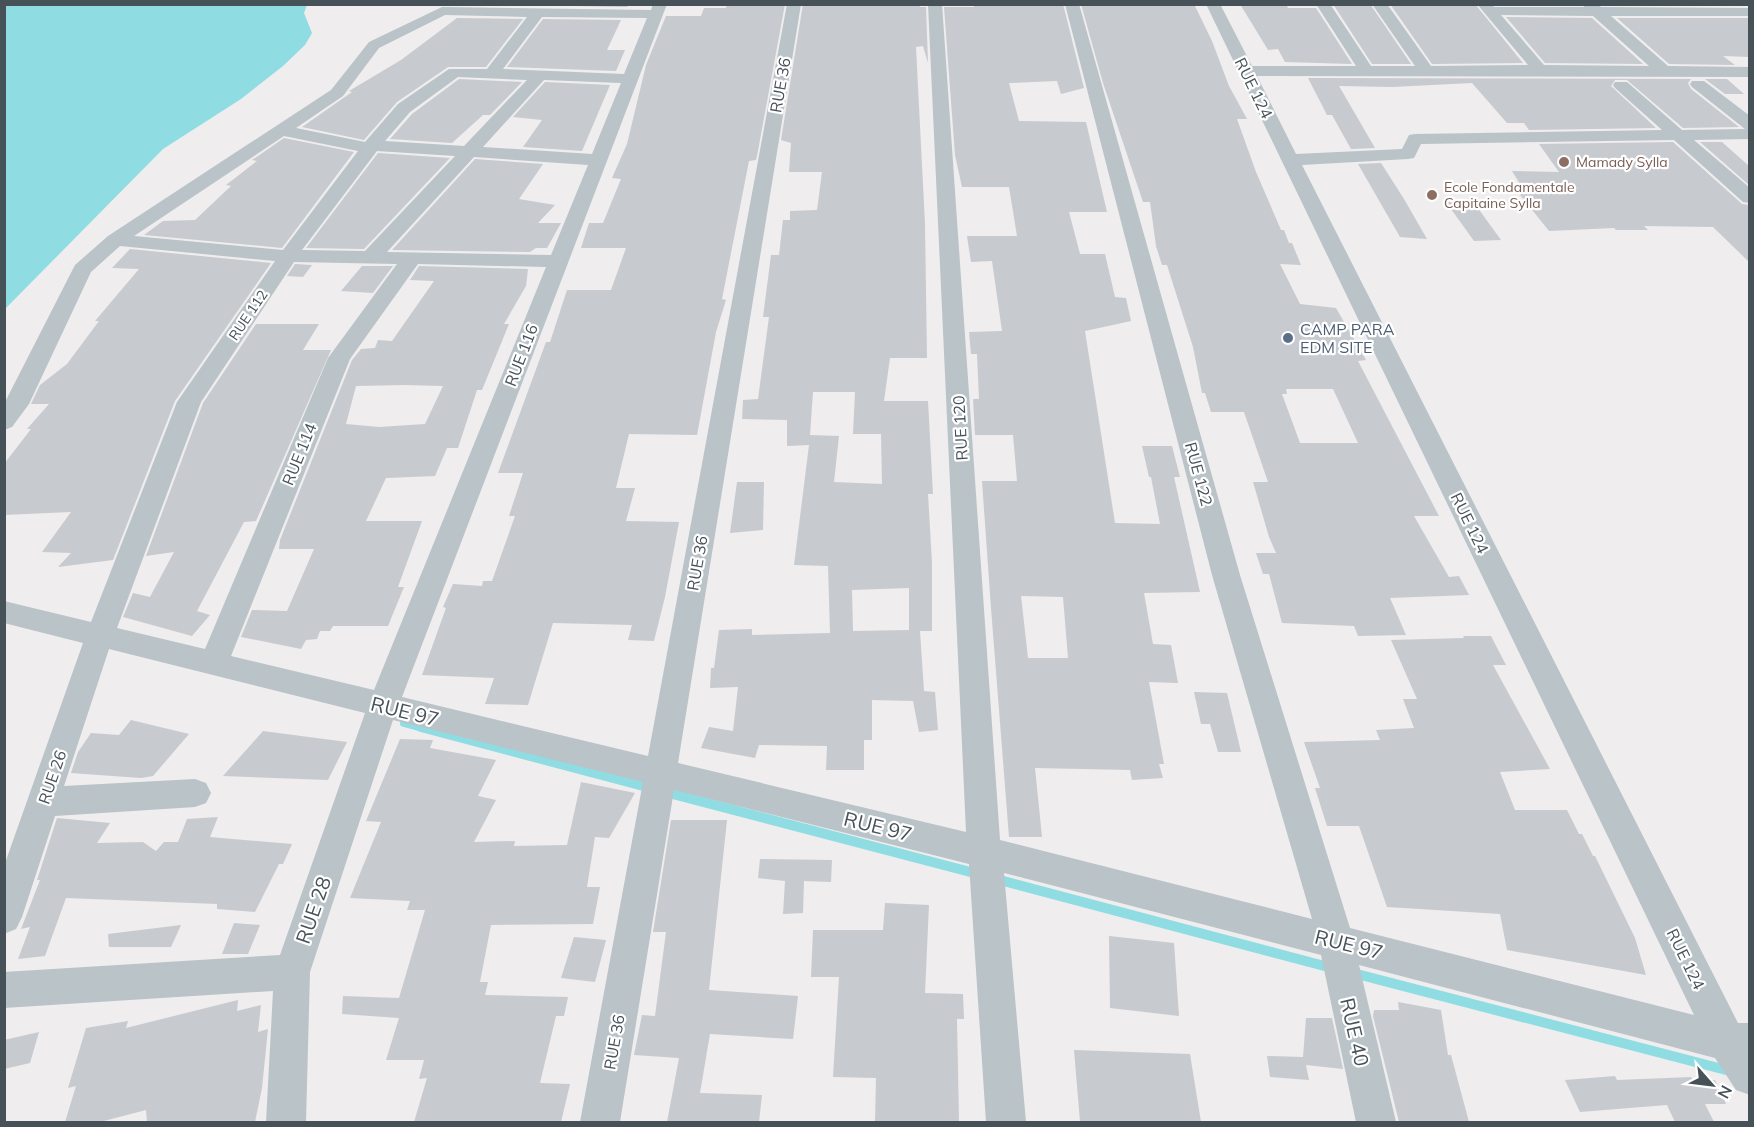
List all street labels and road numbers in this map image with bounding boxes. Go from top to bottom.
street label: RUE 124 [1231,54,1277,122]
street label: RUE 36 [765,56,795,114]
street label: RUE 112 [225,286,271,344]
street label: RUE 116 [500,321,542,389]
street label: RUE 120 [948,395,972,461]
street label: RUE 114 [278,420,321,488]
street label: RUE 122 [1181,440,1217,508]
street label: RUE 124 [1447,489,1493,557]
street label: RUE 36 [682,534,712,592]
street label: RUE 97 [368,690,442,732]
street label: RUE 26 [34,747,70,807]
street label: RUE 97 [841,805,915,847]
street label: RUE 28 [290,873,336,947]
street label: RUE 97 [1312,923,1386,965]
street label: RUE 124 [1663,925,1709,993]
street label: RUE 40 [1335,995,1375,1069]
street label: RUE 36 [599,1013,629,1071]

